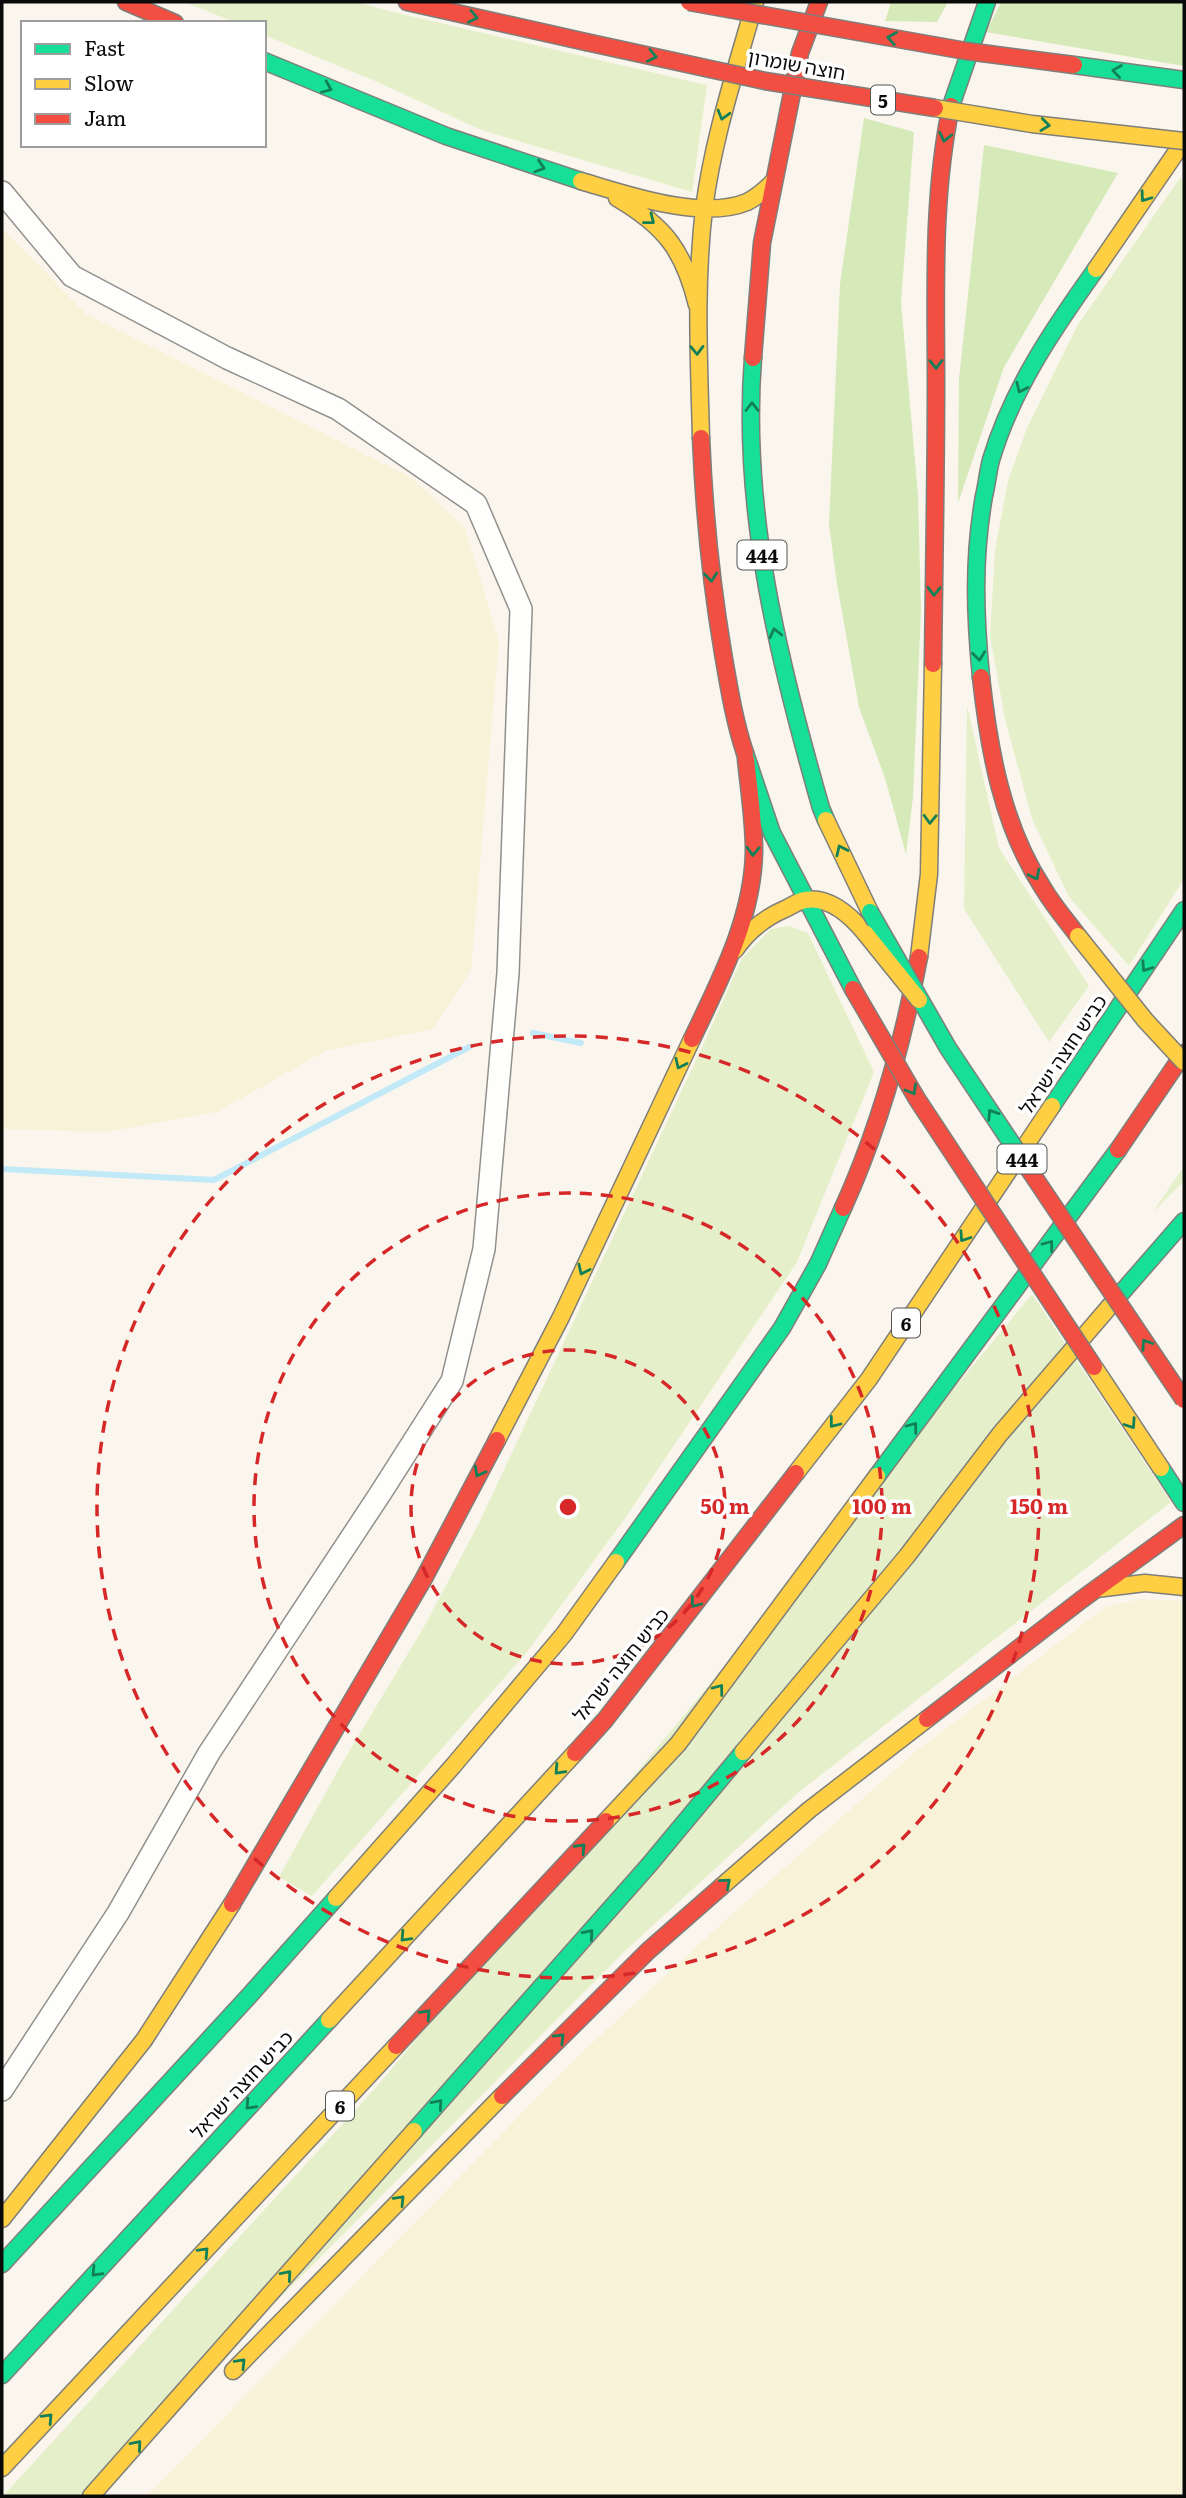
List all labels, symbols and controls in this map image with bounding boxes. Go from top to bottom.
one-way arrow [467,9,479,24]
legend [21,21,266,147]
text: Fast [84,31,125,62]
one-way arrow [886,31,898,46]
street label: חוצה שומרון [746,42,848,86]
one-way arrow [646,48,658,63]
one-way arrow [1111,64,1122,79]
text: Slow [84,66,134,97]
one-way arrow [320,80,332,94]
road number: 5 [871,86,895,114]
text: Jam [84,101,126,132]
one-way arrow [717,108,732,120]
one-way arrow [1040,117,1051,132]
one-way arrow [938,131,953,143]
one-way arrow [534,159,546,174]
one-way arrow [1140,189,1153,202]
one-way arrow [641,212,654,224]
one-way arrow [690,344,705,355]
one-way arrow [928,358,943,369]
one-way arrow [1015,380,1029,393]
one-way arrow [744,401,760,412]
road number: 444 [738,540,786,570]
one-way arrow [704,571,719,582]
one-way arrow [926,586,942,597]
one-way arrow [769,627,784,639]
one-way arrow [971,651,986,662]
one-way arrow [923,813,938,824]
one-way arrow [835,845,849,857]
one-way arrow [746,846,761,857]
one-way arrow [1027,868,1041,880]
one-way arrow [1142,959,1154,972]
street label: כביש חוצה ישראל [1011,988,1113,1120]
one-way arrow [674,1057,688,1069]
one-way arrow [904,1083,917,1096]
one-way arrow [987,1109,1000,1122]
road number: 444 [998,1144,1046,1174]
one-way arrow [960,1229,972,1242]
one-way arrow [1040,1240,1053,1252]
one-way arrow [577,1263,591,1275]
road number: 6 [892,1308,920,1338]
one-way arrow [1142,1339,1154,1352]
one-way arrow [830,1416,843,1428]
one-way arrow [1123,1416,1136,1429]
one-way arrow [905,1422,917,1435]
one-way arrow [474,1465,488,1478]
text: 50 m [700,1489,750,1520]
text: 100 m [852,1489,912,1520]
text: 150 m [1010,1489,1068,1520]
centre of rings [556,1495,580,1519]
one-way arrow [690,1595,703,1608]
street label: כביש חוצה ישראל [565,1601,675,1727]
one-way arrow [711,1684,723,1697]
one-way arrow [554,1762,567,1775]
one-way arrow [573,1843,586,1856]
one-way arrow [718,1879,731,1891]
one-way arrow [400,1929,413,1942]
one-way arrow [581,1929,593,1942]
one-way arrow [418,2009,430,2022]
street label: כביש חוצה ישראל [183,2023,299,2145]
one-way arrow [552,2034,565,2047]
road number: 6 [326,2092,354,2120]
one-way arrow [246,2097,259,2110]
one-way arrow [430,2099,442,2112]
one-way arrow [392,2195,405,2208]
one-way arrow [195,2247,208,2260]
one-way arrow [92,2264,105,2277]
one-way arrow [279,2270,291,2283]
one-way arrow [233,2358,246,2371]
one-way arrow [40,2413,53,2426]
one-way arrow [128,2440,141,2453]

